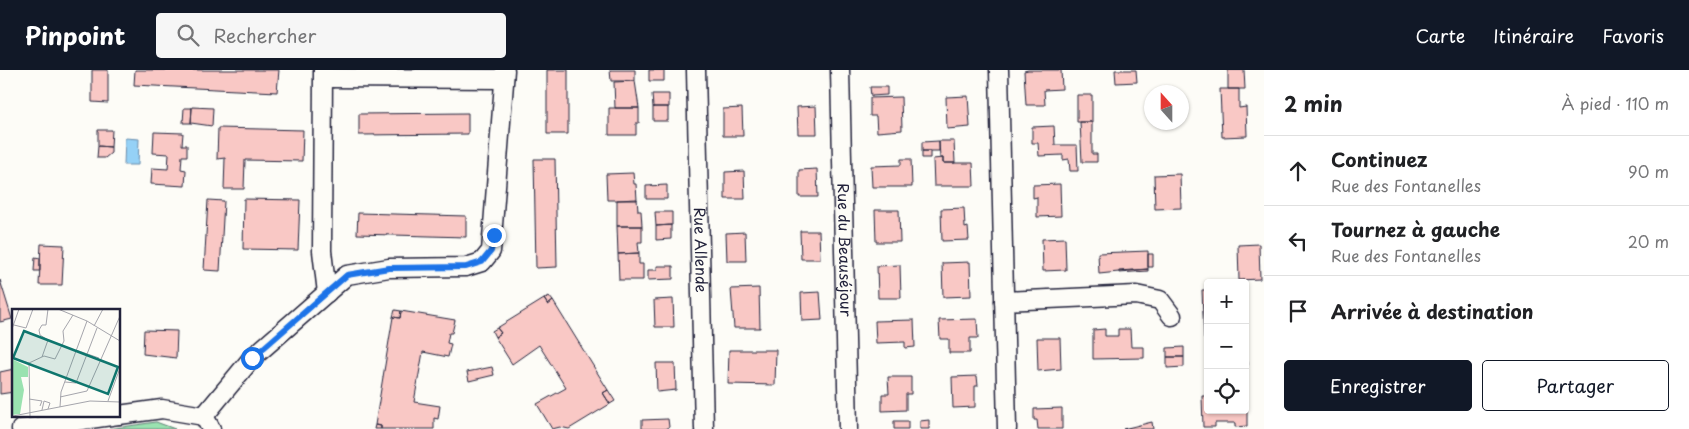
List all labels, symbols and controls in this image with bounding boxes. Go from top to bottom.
search box [156,13,506,58]
text: Pinpoint [25,17,126,53]
icon: search [174,21,202,49]
text: Rechercher [214,21,316,49]
text: Carte [1415,22,1465,49]
text: Itinéraire [1493,22,1574,49]
text: Favoris [1602,22,1664,49]
north arrow [1144,85,1189,130]
text: 2 min [1284,87,1343,119]
text: À pied · 110 m [1561,91,1669,115]
text: Continuez [1331,145,1428,173]
icon: ahead [1284,157,1312,185]
text: 90 m [1628,159,1669,183]
text: Rue des Fontanelles [1331,173,1481,197]
street label: Rue du Beauséjour [833,183,858,317]
street label: Rue Allende [689,207,714,293]
text: Tournez à gauche [1331,215,1500,243]
route end [483,224,506,247]
icon: left [1284,227,1312,255]
text: 20 m [1628,229,1669,253]
text: Rue des Fontanelles [1331,243,1481,267]
map controls [1204,279,1249,414]
button: + [1204,279,1249,324]
icon: arrive [1284,297,1312,325]
text: Arrivée à destination [1331,297,1534,325]
inset map [12,309,120,416]
button: − [1204,324,1249,369]
route start [241,347,264,370]
button: Enregistrer [1284,360,1472,411]
button: Partager [1482,360,1669,411]
button: locate [1204,369,1249,414]

